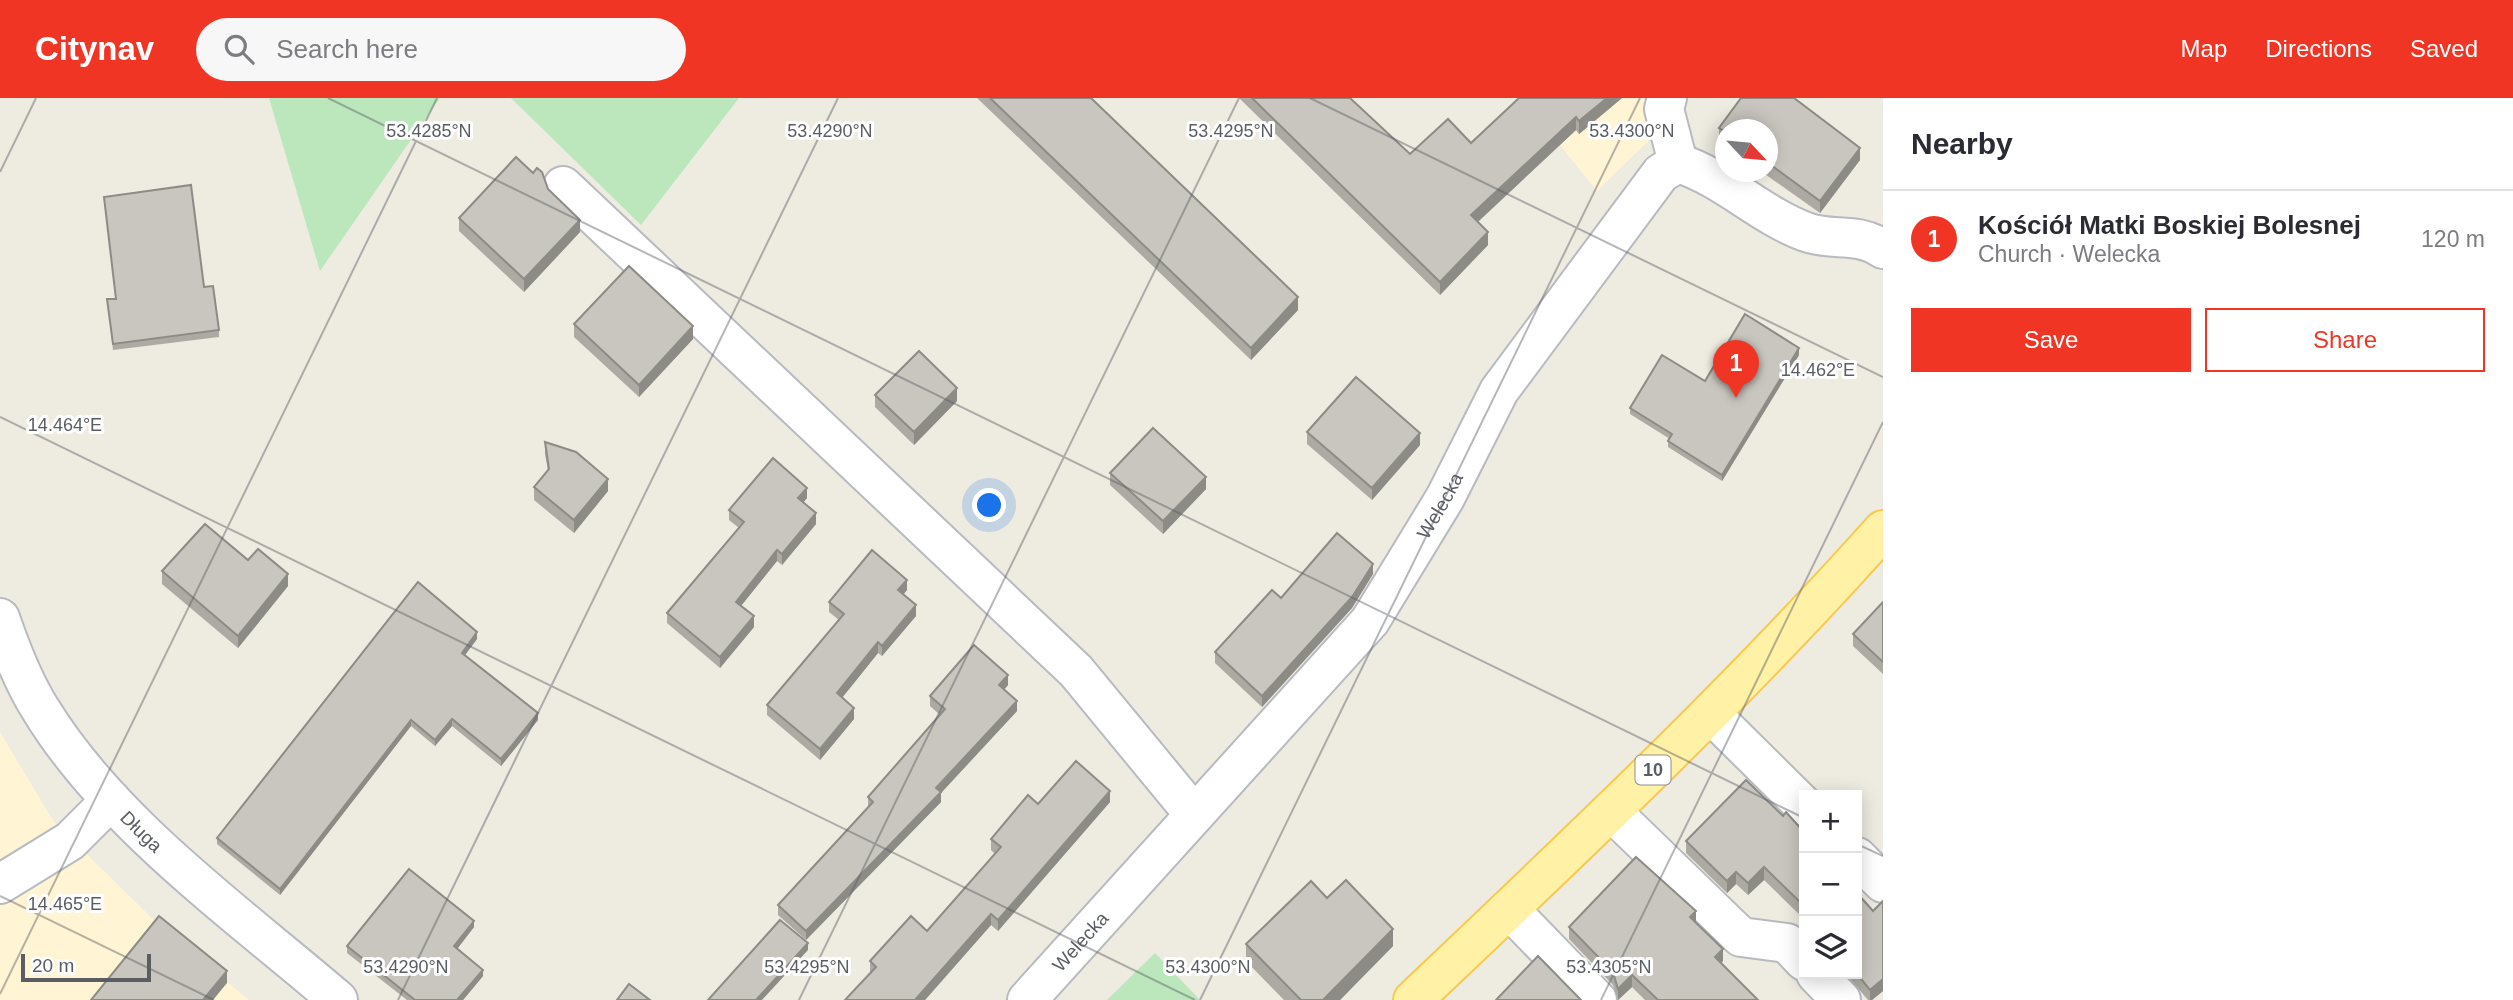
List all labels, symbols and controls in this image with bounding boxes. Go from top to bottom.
search box [196,18,686,81]
text: Citynav [35,30,154,67]
icon: search [220,30,258,68]
text: Search here [276,34,418,64]
text: Map [2181,35,2227,62]
text: Directions [2265,35,2372,62]
text: Saved [2410,35,2478,62]
north arrow [1715,119,1778,182]
text: 53.4285°N [386,121,472,141]
text: 53.4290°N [787,121,873,141]
text: 53.4295°N [1188,121,1274,141]
text: 53.4300°N [1589,121,1675,141]
text: Nearby [1911,127,2013,160]
text: Kościół Matki Boskiej Bolesnej [1978,210,2361,240]
text: 1 [1928,226,1940,252]
text: 120 m [2421,226,2485,252]
text: Church · Welecka [1978,241,2160,267]
button: Save [1911,308,2191,372]
button: Share [2205,308,2485,372]
pin: 1 [1713,340,1759,398]
text: 14.462°E [1781,360,1855,380]
text: 14.464°E [28,415,102,435]
street label: Welecka [1412,469,1467,542]
your location [972,488,1006,522]
road number: 10 [1636,756,1670,784]
map controls [1799,790,1862,979]
button: + [1799,790,1862,853]
street label: Długa [117,806,167,856]
button: − [1799,853,1862,916]
text: 14.465°E [28,894,102,914]
street label: Welecka [1048,907,1112,975]
button: layers [1799,916,1862,979]
scale bar [21,951,150,983]
text: 20 m [32,955,74,976]
text: 53.4290°N [363,957,449,977]
text: 53.4295°N [764,957,850,977]
text: 53.4300°N [1165,957,1251,977]
text: 53.4305°N [1566,957,1652,977]

